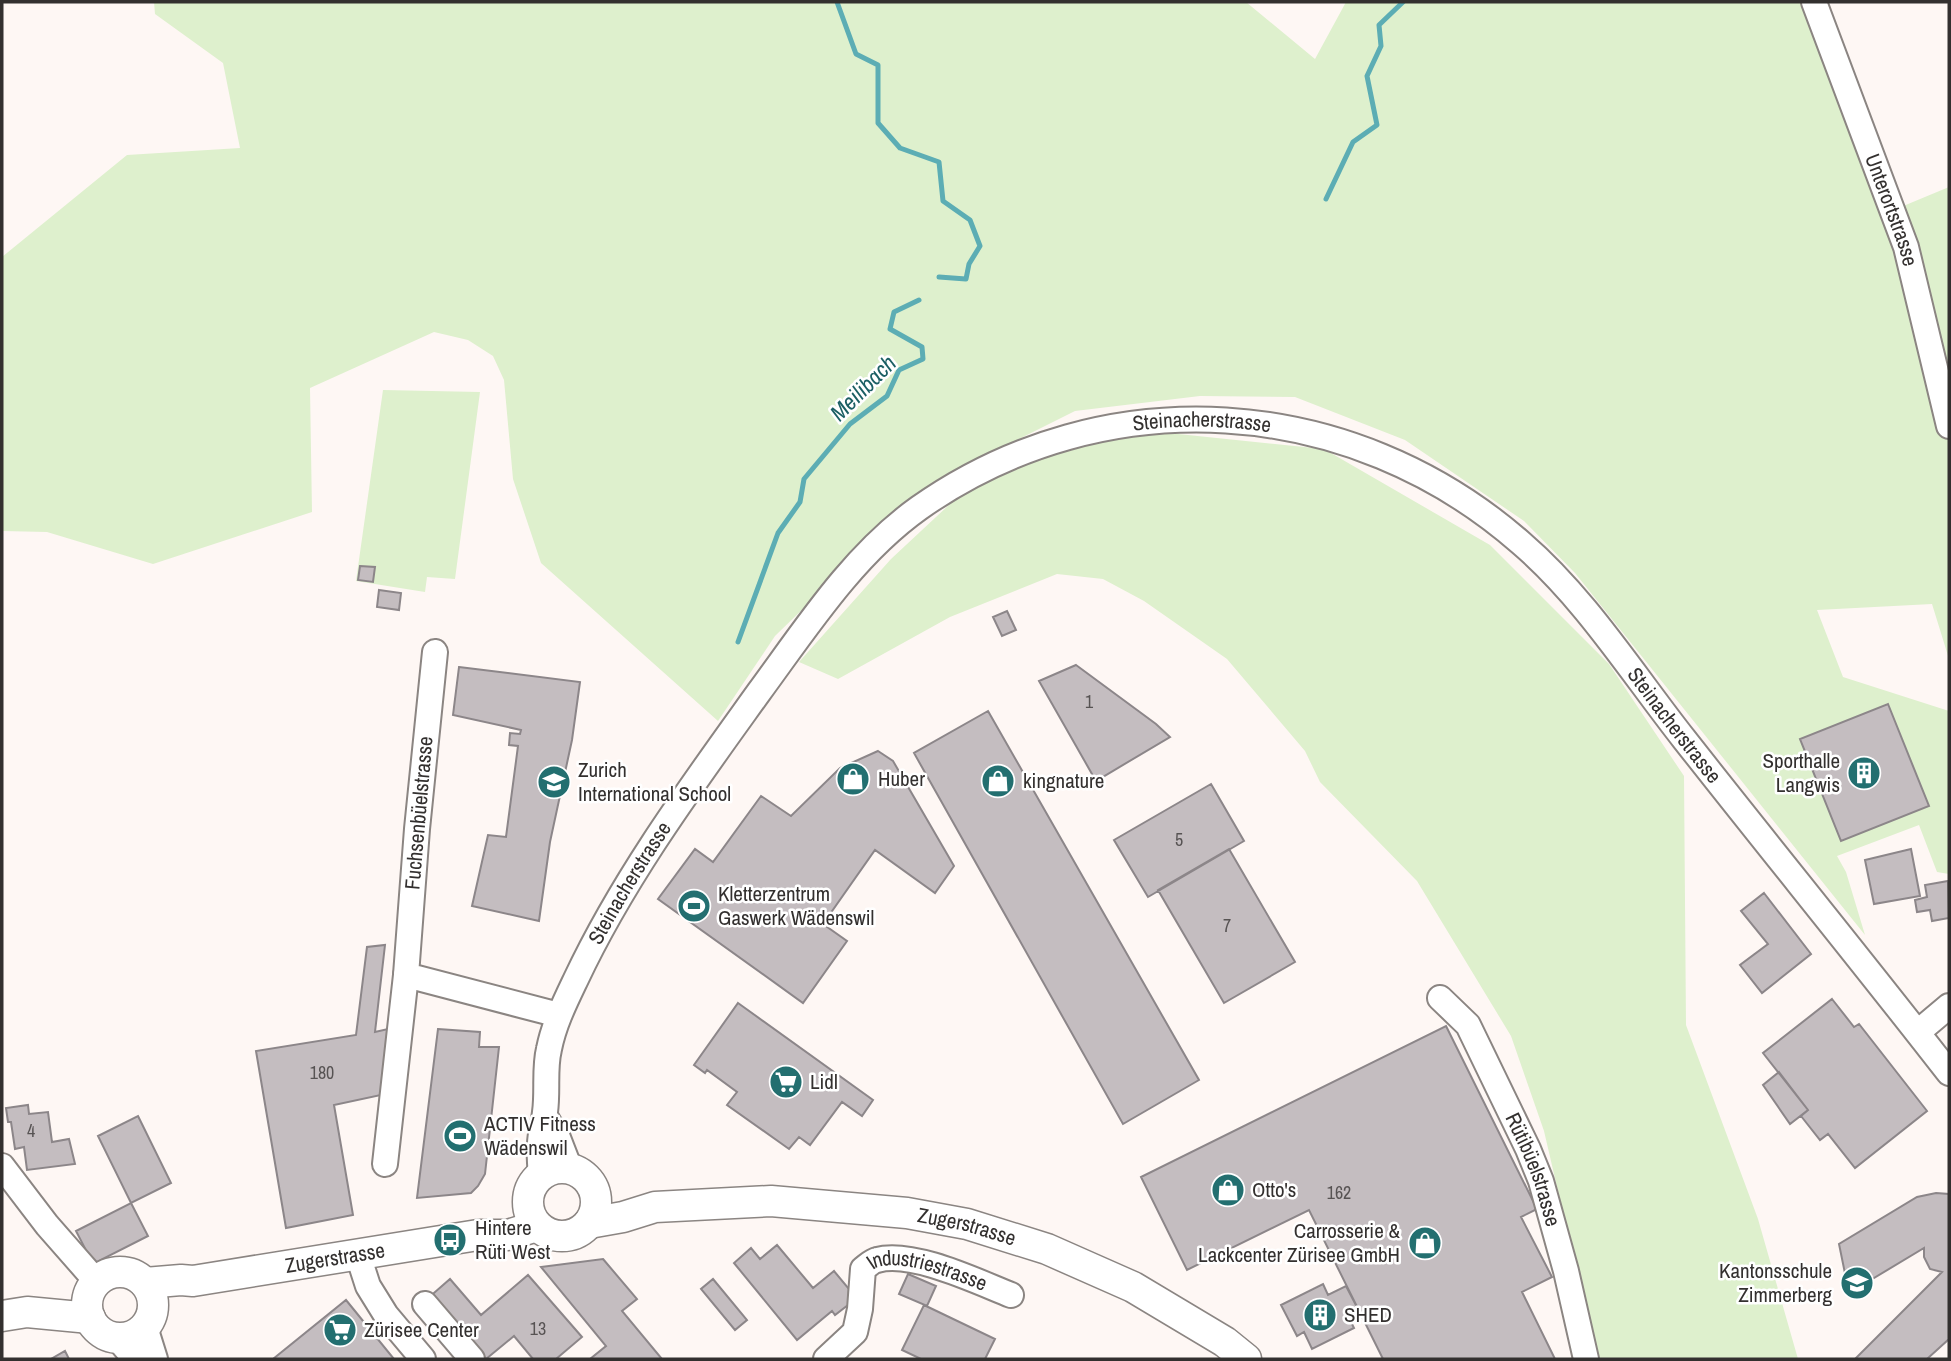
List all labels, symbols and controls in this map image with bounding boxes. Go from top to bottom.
street label: Unterortstrasse [1858,149,1925,269]
water label: Meilibach [823,348,903,428]
street label: Steinacherstrasse [1131,405,1273,439]
street label: Steinacherstrasse [1621,661,1728,789]
house number: 1 [1085,689,1094,714]
street label: Fuchsenbüelstrasse [397,735,440,891]
place label: Sporthalle Langwis [1762,746,1840,799]
building icon: Sporthalle Langwis [1845,754,1883,792]
place label: Zurich International School [578,755,731,808]
shop icon: Huber [834,760,872,798]
shop icon: kingnature [979,762,1017,800]
school or university icon: Zurich International School [535,763,573,801]
place label: Huber [878,764,925,793]
place label: kingnature [1023,766,1104,795]
street label: Steinacherstrasse [581,816,678,949]
house number: 5 [1175,827,1183,852]
place label: Kletterzentrum Gaswerk Wädenswil [718,879,874,932]
sports icon: Kletterzentrum Gaswerk Wädenswil [675,887,713,925]
house number: 7 [1223,913,1231,938]
house number: 180 [310,1060,334,1085]
supermarket icon: Lidl [767,1063,805,1101]
place label: Lidl [810,1067,838,1096]
street label: Rütibüelstrasse [1499,1108,1568,1230]
place label: ACTIV Fitness Wädenswil [483,1109,596,1162]
sports icon: ACTIV Fitness Wädenswil [441,1117,479,1155]
house number: 4 [27,1118,35,1143]
shop icon: Otto's [1209,1171,1247,1209]
place label: Otto's [1252,1175,1296,1204]
house number: 162 [1327,1180,1351,1205]
street label: Zugerstrasse [915,1200,1020,1252]
place label: Hintere Rüti West [475,1213,551,1266]
place label: Carrosserie & Lackcenter Zürisee GmbH [1198,1216,1401,1269]
bus stop icon: Hintere Rüti West [431,1221,469,1259]
shop icon: Carrosserie & Lackcenter Zürisee GmbH [1406,1224,1444,1262]
street label: Zugerstrasse [283,1235,387,1280]
street label: Industriestrasse [860,1243,992,1298]
place label: Kantonsschule Zimmerberg [1719,1256,1832,1309]
school or university icon: Kantonsschule Zimmerberg [1838,1264,1876,1302]
building icon: SHED [1301,1296,1339,1334]
place label: SHED [1344,1300,1392,1329]
supermarket icon: Zürisee Center [321,1311,359,1349]
place label: Zürisee Center [364,1315,479,1344]
house number: 13 [530,1316,546,1341]

